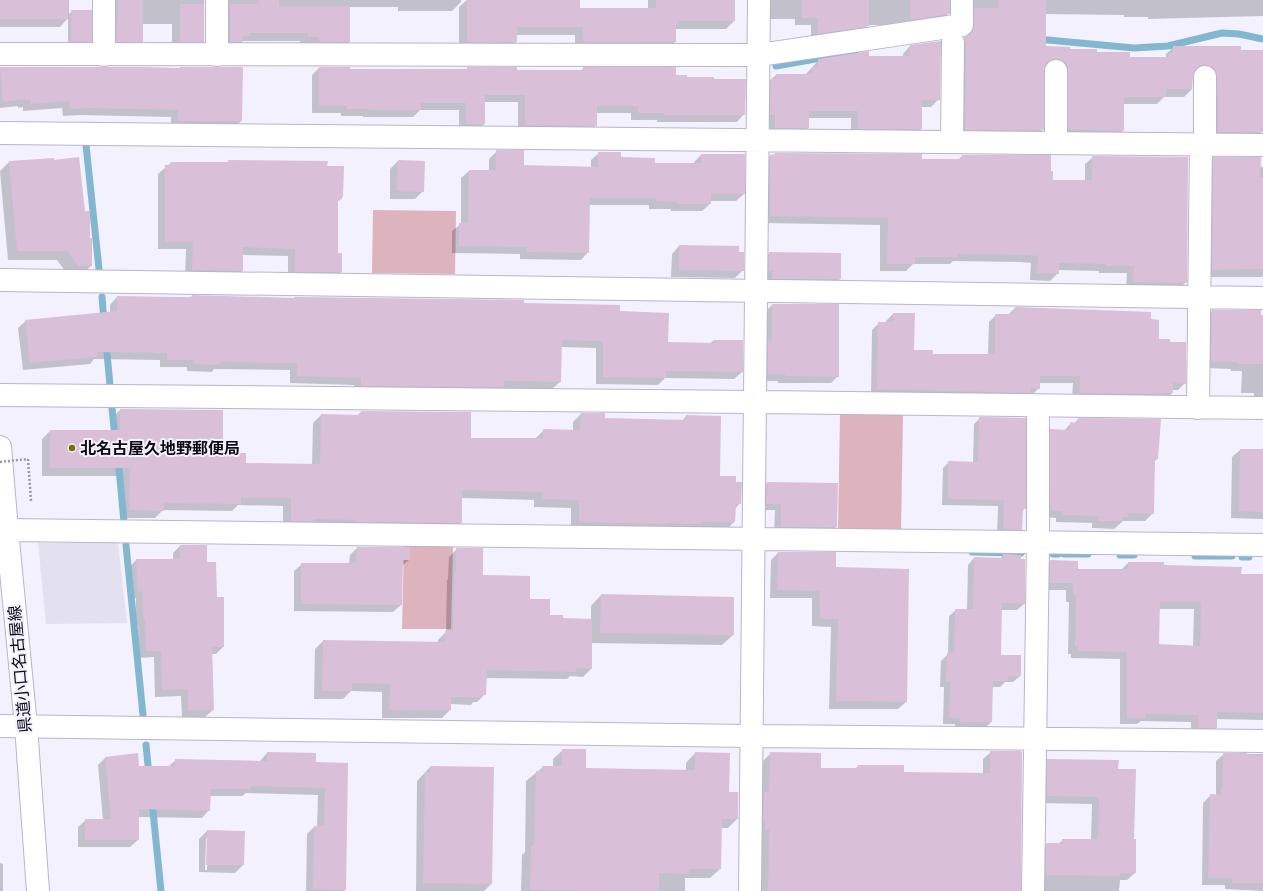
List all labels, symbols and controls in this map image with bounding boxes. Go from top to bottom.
place label: 北名古屋久地野郵便局 [80,437,240,460]
marker: 北名古屋久地野郵便局 [67,443,77,453]
street label: 県道小口名古屋線 [3,604,37,734]

